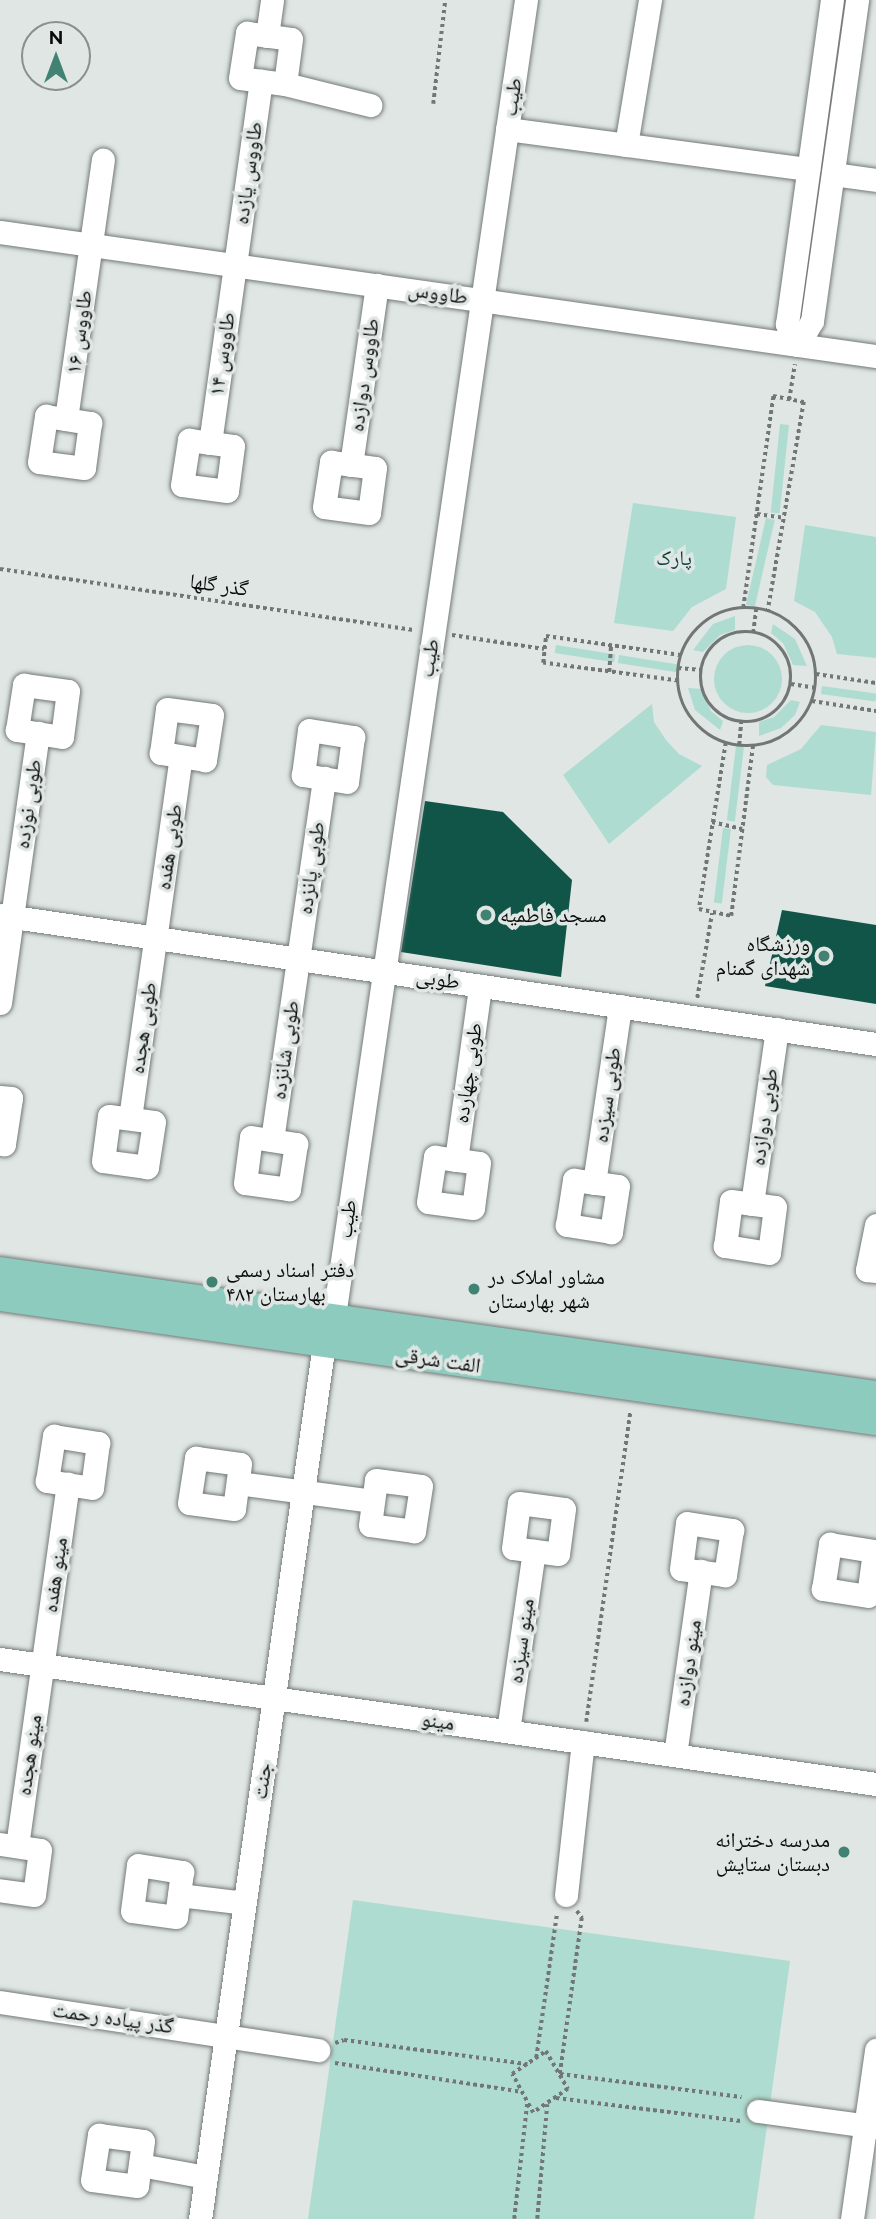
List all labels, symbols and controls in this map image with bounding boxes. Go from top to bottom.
north arrow [21,21,91,91]
text: N [49,26,63,48]
street label: طیب [497,76,527,118]
street label: طاووس یازده [228,120,268,226]
street label: طاووس [406,276,470,310]
street label: طاووس ۱۶ [61,288,97,376]
street label: طاووس ۱۴ [204,310,240,398]
street label: طاووس دوازده [344,317,384,433]
park label: پارک [656,545,692,571]
street label: گذر گلها [188,568,250,602]
street label: طیب [414,637,444,679]
street label: طوبی نوزده [9,758,47,850]
street label: طوبی هفده [150,802,188,892]
street label: طوبی پانزده [292,820,330,916]
place label: مسجد فاطمیه [500,902,607,928]
marker: مسجد فاطمیه [478,907,494,923]
place label: ورزشگاه شهدای گمنام [716,931,810,981]
marker: ورزشگاه شهدای گمنام [816,948,832,964]
street label: طوبی [415,963,461,995]
street label: طوبی هجده [124,980,162,1076]
street label: طوبی شانزده [266,999,304,1101]
street label: طوبی چهارده [448,1021,488,1125]
street label: طوبی سیزده [588,1046,626,1144]
street label: طوبی دوازده [745,1067,783,1167]
street label: طیب [332,1198,362,1240]
place label: دفتر اسناد رسمی ۴۸۲ بهارستان [226,1257,354,1307]
place label: مشاور املاک در شهر بهارستان [488,1264,605,1314]
marker: دفتر اسناد رسمی ۴۸۲ بهارستان [204,1274,220,1290]
marker: مشاور املاک در شهر بهارستان [466,1281,482,1297]
street label: الفت شرقی [394,1342,482,1378]
street label: مینو هفده [37,1536,73,1614]
street label: مینو سیزده [503,1597,539,1685]
street label: مینو دوازده [669,1618,707,1708]
street label: مینو [420,1706,456,1736]
street label: مینو هجده [11,1713,47,1797]
street label: جنت [247,1761,277,1801]
place label: مدرسه دخترانه دبستان ستایش [715,1827,830,1877]
marker: مدرسه دخترانه دبستان ستایش [836,1844,852,1860]
street label: گذر پیاده رحمت [51,1997,175,2039]

